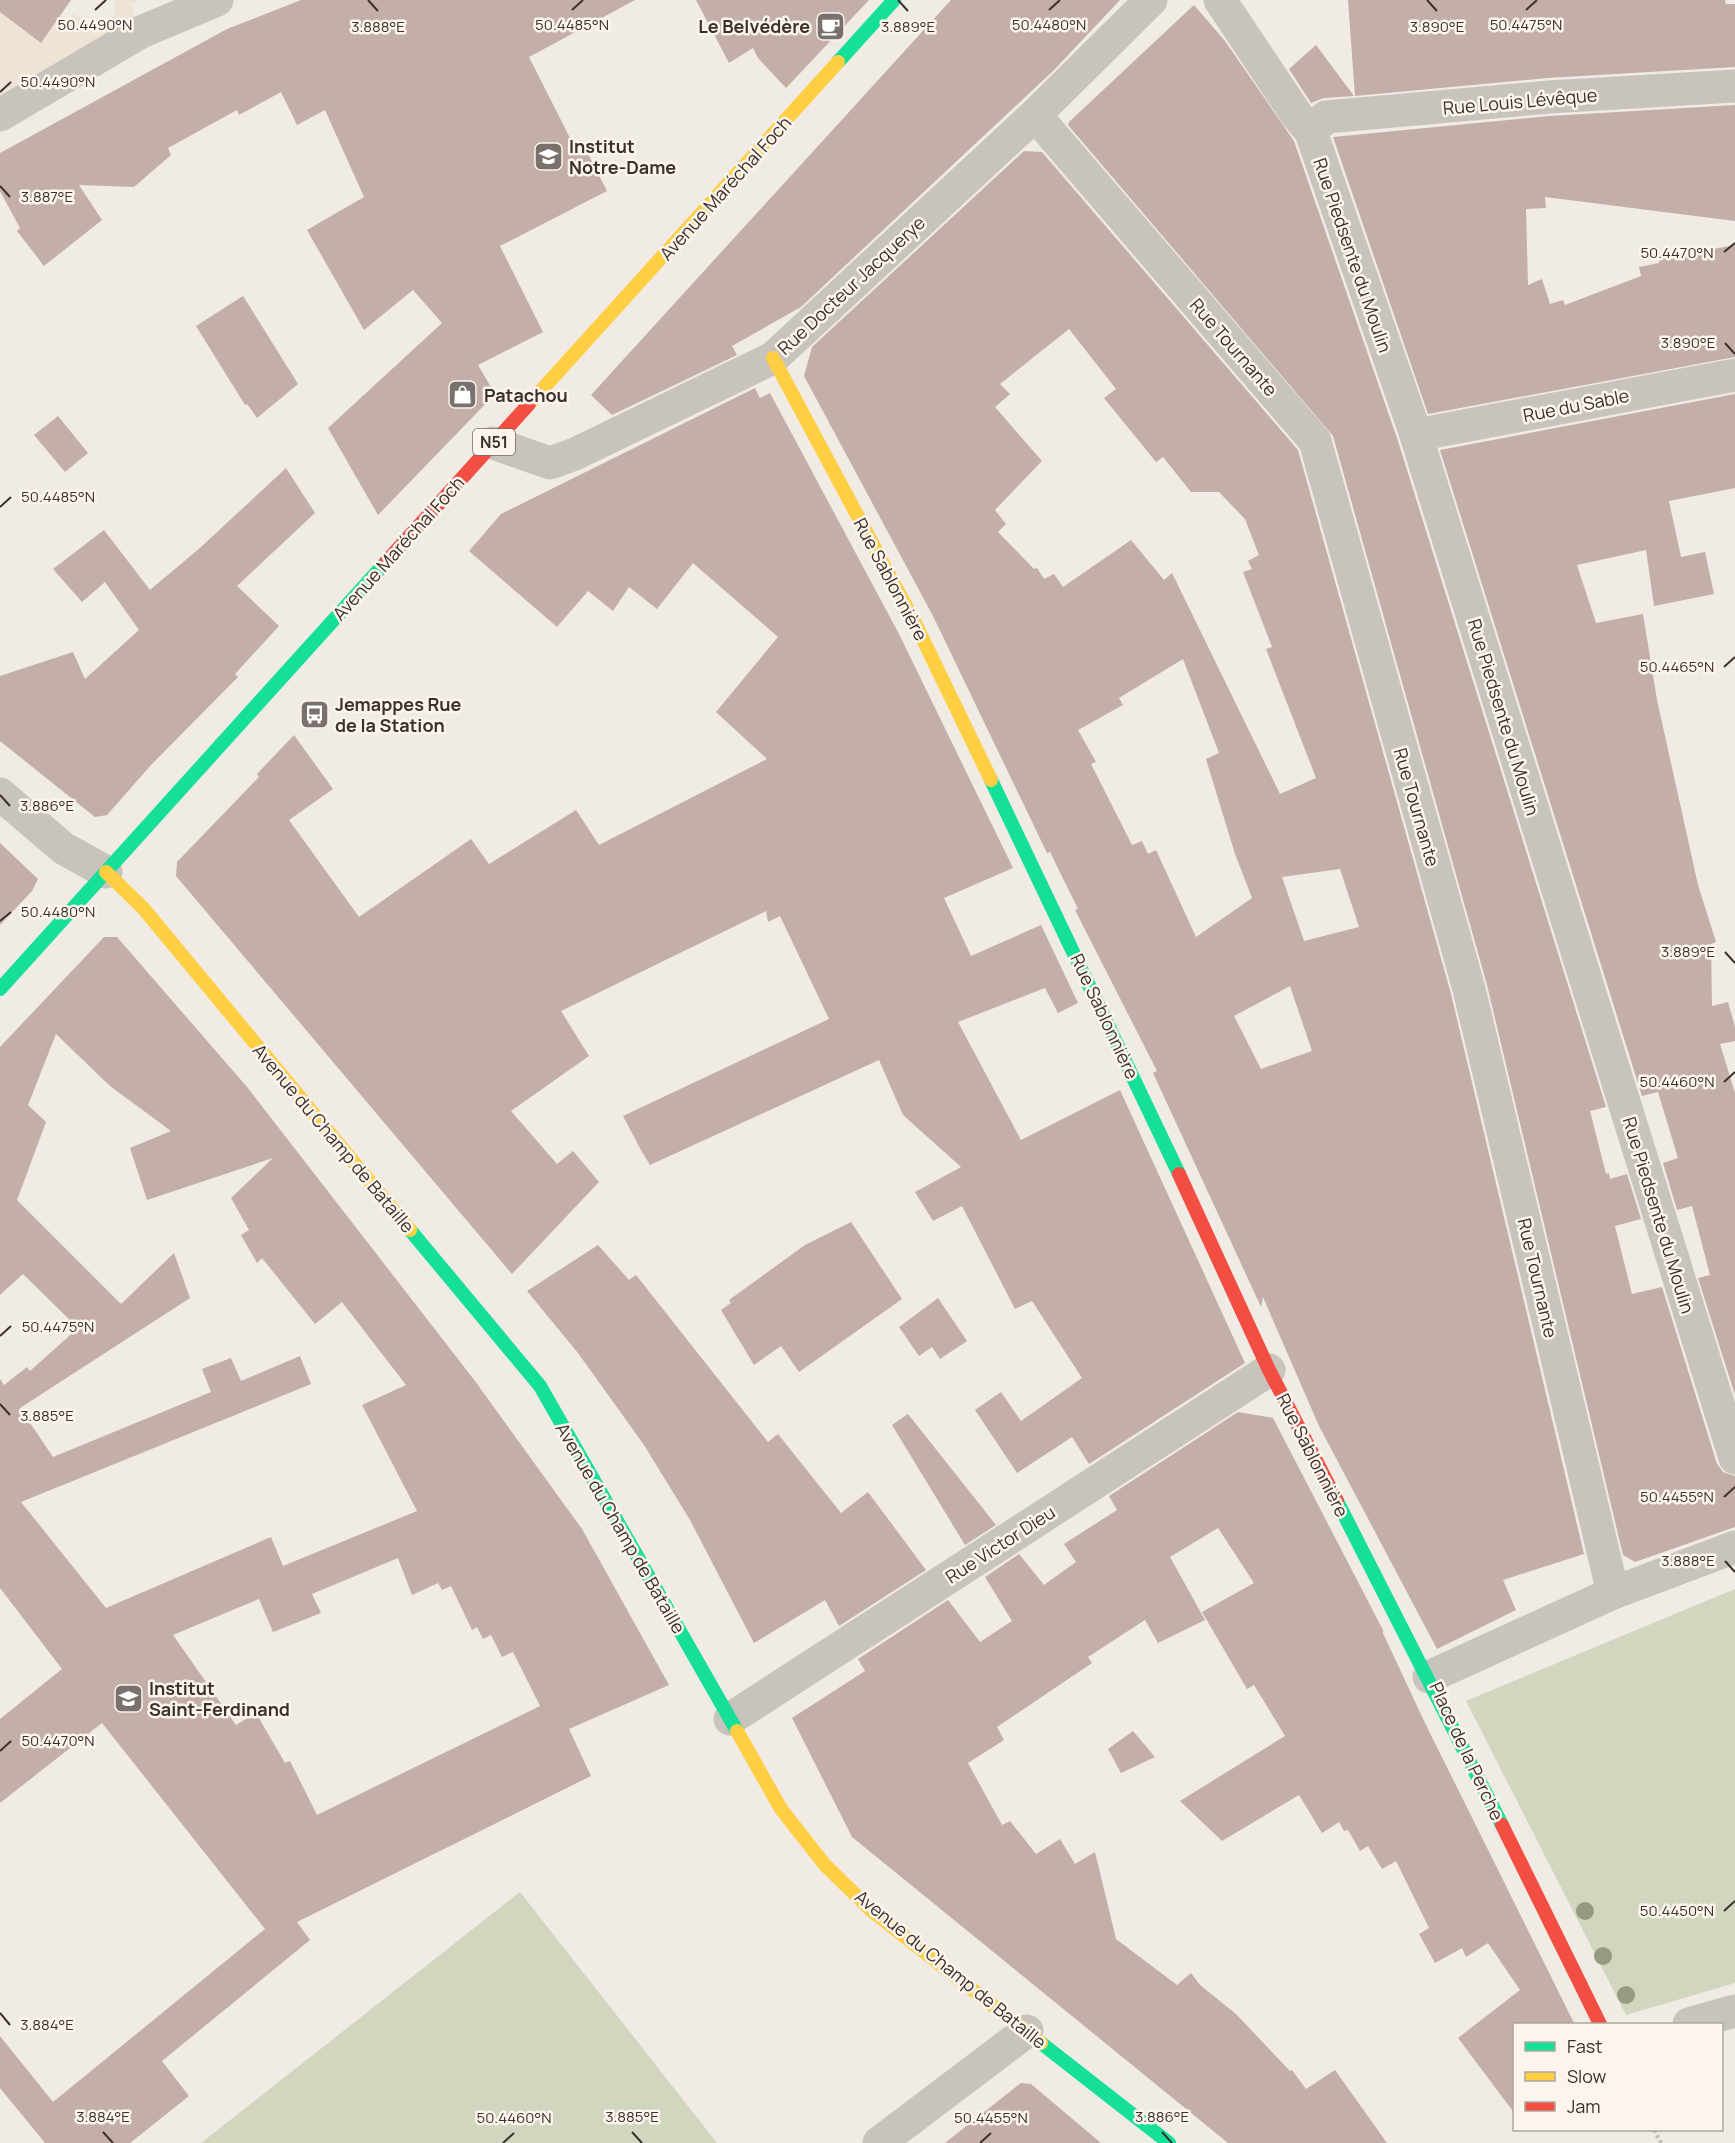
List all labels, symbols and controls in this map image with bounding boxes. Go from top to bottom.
cafe icon: Le Belvédère [815,10,847,42]
text: 50.4490°N [58,14,132,35]
text: 50.4485°N [535,14,609,35]
place label: Le Belvédère [698,14,810,38]
text: 50.4480°N [1012,14,1086,35]
text: 50.4475°N [1490,14,1562,35]
text: 3.888°E [351,16,405,37]
text: 3.889°E [881,16,935,37]
text: 3.890°E [1410,16,1464,37]
text: 50.4490°N [21,71,95,92]
street label: Rue Louis Lévêque [1442,82,1598,120]
street label: Avenue Maréchal Foch [654,111,796,265]
place label: Institut Notre-Dame [569,134,676,179]
school or university icon: Institut Notre-Dame [532,140,564,172]
street label: Rue Piedsente du Moulin [1308,155,1398,355]
text: 3.887°E [21,186,73,207]
street label: Rue Docteur Jacquerye [772,210,930,360]
text: 50.4470°N [1640,242,1714,263]
street label: Rue Tournante [1185,293,1283,401]
text: 3.890°E [1661,332,1715,353]
shop icon: Patachou [447,379,479,411]
place label: Patachou [484,383,568,407]
street label: Rue du Sable [1521,383,1631,427]
road number: N51 [473,429,515,455]
street label: Avenue Maréchal Foch [327,471,469,625]
text: 50.4485°N [21,486,95,507]
street label: Rue Sablonnière [849,513,933,645]
street label: Rue Piedsente du Moulin [1463,616,1545,818]
text: 50.4465°N [1640,656,1714,677]
place label: Jemappes Rue de la Station [335,692,462,737]
bus stop icon: Jemappes Rue de la Station [298,698,330,730]
street label: Rue Tournante [1389,745,1445,869]
text: 3.886°E [20,795,74,816]
text: 50.4480°N [21,901,95,922]
text: 3.889°E [1661,941,1715,962]
street label: Rue Sablonnière [1065,949,1145,1083]
street label: Avenue du Champ de Bataille [248,1039,420,1237]
text: 50.4460°N [1640,1071,1714,1092]
street label: Rue Piedsente du Moulin [1618,1114,1700,1316]
street label: Rue Tournante [1513,1216,1563,1340]
text: 50.4475°N [22,1316,94,1337]
street label: Rue Sablonnière [1272,1389,1354,1521]
text: 3.885°E [20,1405,74,1426]
street label: Avenue du Champ de Bataille [551,1418,691,1638]
text: 50.4455°N [1640,1486,1714,1507]
street label: Rue Victor Dieu [941,1500,1059,1588]
text: 3.888°E [1661,1550,1715,1571]
place label: Institut Saint-Ferdinand [149,1676,290,1721]
street label: Place de la Perche [1424,1678,1510,1824]
school or university icon: Institut Saint-Ferdinand [112,1682,144,1714]
text: 50.4470°N [21,1730,95,1751]
street label: Avenue du Champ de Bataille [850,1884,1052,2054]
text: 50.4450°N [1640,1900,1714,1921]
text: 3.884°E [20,2014,74,2035]
legend [1513,2023,1723,2131]
text: Fast [1567,2034,1602,2058]
text: Slow [1567,2064,1607,2088]
text: Jam [1567,2094,1601,2118]
text: 3.884°E [76,2106,130,2127]
text: 3.885°E [605,2106,659,2127]
text: 3.886°E [1135,2106,1189,2127]
text: 50.4460°N [477,2107,551,2128]
text: 50.4455°N [954,2107,1028,2128]

